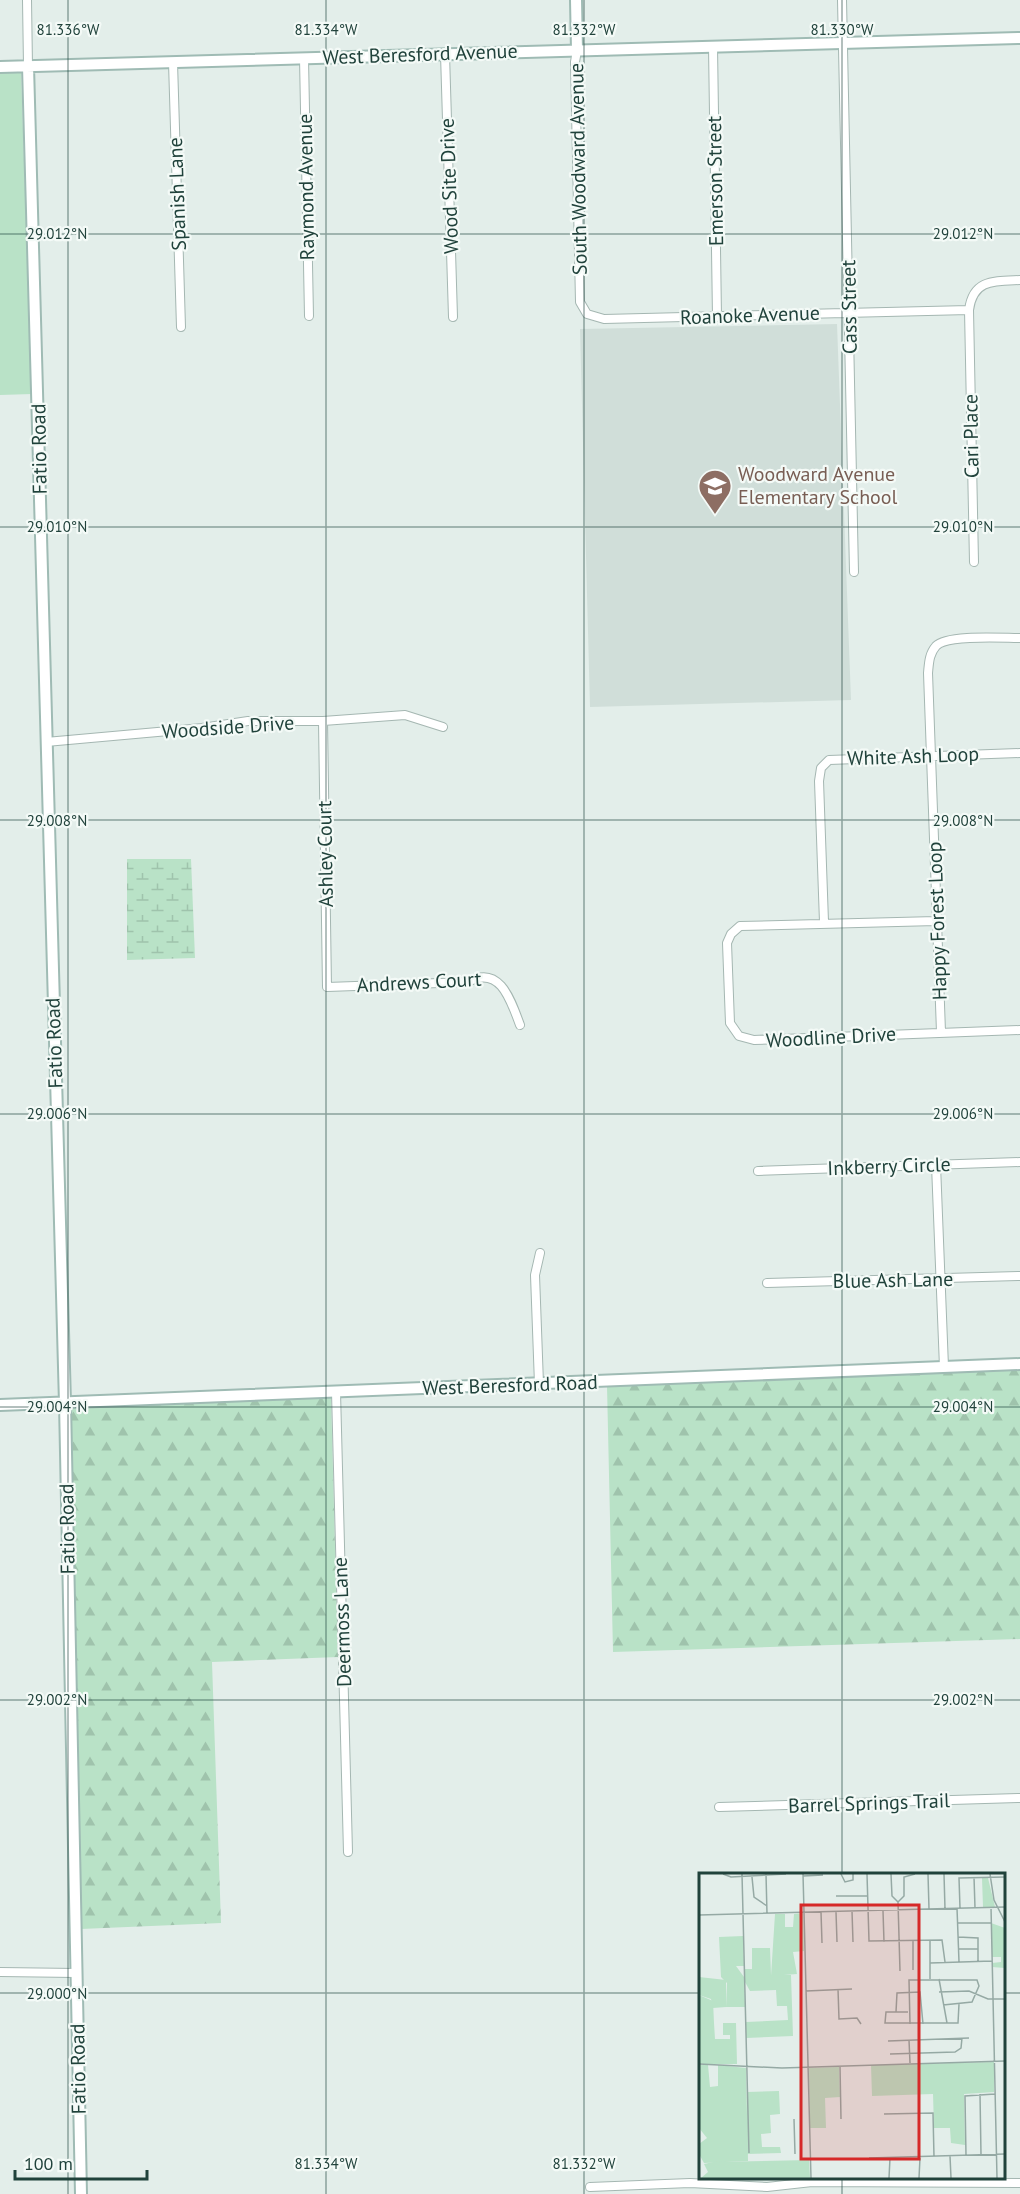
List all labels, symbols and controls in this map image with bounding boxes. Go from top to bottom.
text: 81.336°W [37,20,100,39]
text: 81.334°W [295,20,358,39]
text: 81.332°W [553,20,616,39]
text: 81.330°W [811,20,874,39]
street label: West Beresford Avenue [322,38,518,70]
street label: South Woodward Avenue [563,63,593,275]
street label: Raymond Avenue [292,113,320,261]
street label: Emerson Street [701,115,729,246]
street label: Wood Site Drive [434,118,464,254]
street label: Spanish Lane [162,137,192,251]
text: 29.012°N [27,224,87,243]
text: 29.012°N [933,224,993,243]
street label: Cass Street [835,259,863,354]
street label: Roanoke Avenue [680,300,820,330]
street label: Cari Place [957,394,985,478]
street label: Fatio Road [25,403,53,495]
place label: Woodward Avenue Elementary School [738,461,898,510]
school or university icon: Woodward Avenue Elementary School [697,468,733,515]
text: 29.010°N [27,517,87,536]
text: 29.010°N [933,517,993,536]
street label: Woodside Drive [161,709,295,745]
street label: White Ash Loop [847,741,979,771]
street label: Ashley Court [311,800,339,908]
text: 29.008°N [27,811,87,830]
text: 29.008°N [933,811,993,830]
street label: Happy Forest Loop [921,841,953,1001]
street label: Andrews Court [356,966,482,998]
street label: Fatio Road [39,997,69,1089]
street label: Woodline Drive [765,1021,897,1053]
text: 29.006°N [27,1104,87,1123]
text: 29.006°N [933,1104,993,1123]
street label: Inkberry Circle [827,1151,951,1181]
street label: Blue Ash Lane [833,1266,953,1294]
street label: West Beresford Road [422,1369,598,1401]
text: 29.004°N [27,1397,87,1416]
text: 29.004°N [933,1397,993,1416]
street label: Fatio Road [53,1483,81,1575]
street label: Deermoss Lane [327,1557,357,1687]
text: 29.002°N [27,1690,87,1709]
text: 29.002°N [933,1690,993,1709]
street label: Barrel Springs Trail [788,1787,950,1819]
inset map [699,1873,1005,2179]
text: 29.000°N [27,1984,87,2003]
street label: Fatio Road [64,2023,92,2115]
scale bar [15,2143,147,2181]
text: 100 m [24,2152,73,2175]
text: 81.334°W [295,2154,358,2173]
text: 81.332°W [553,2154,616,2173]

